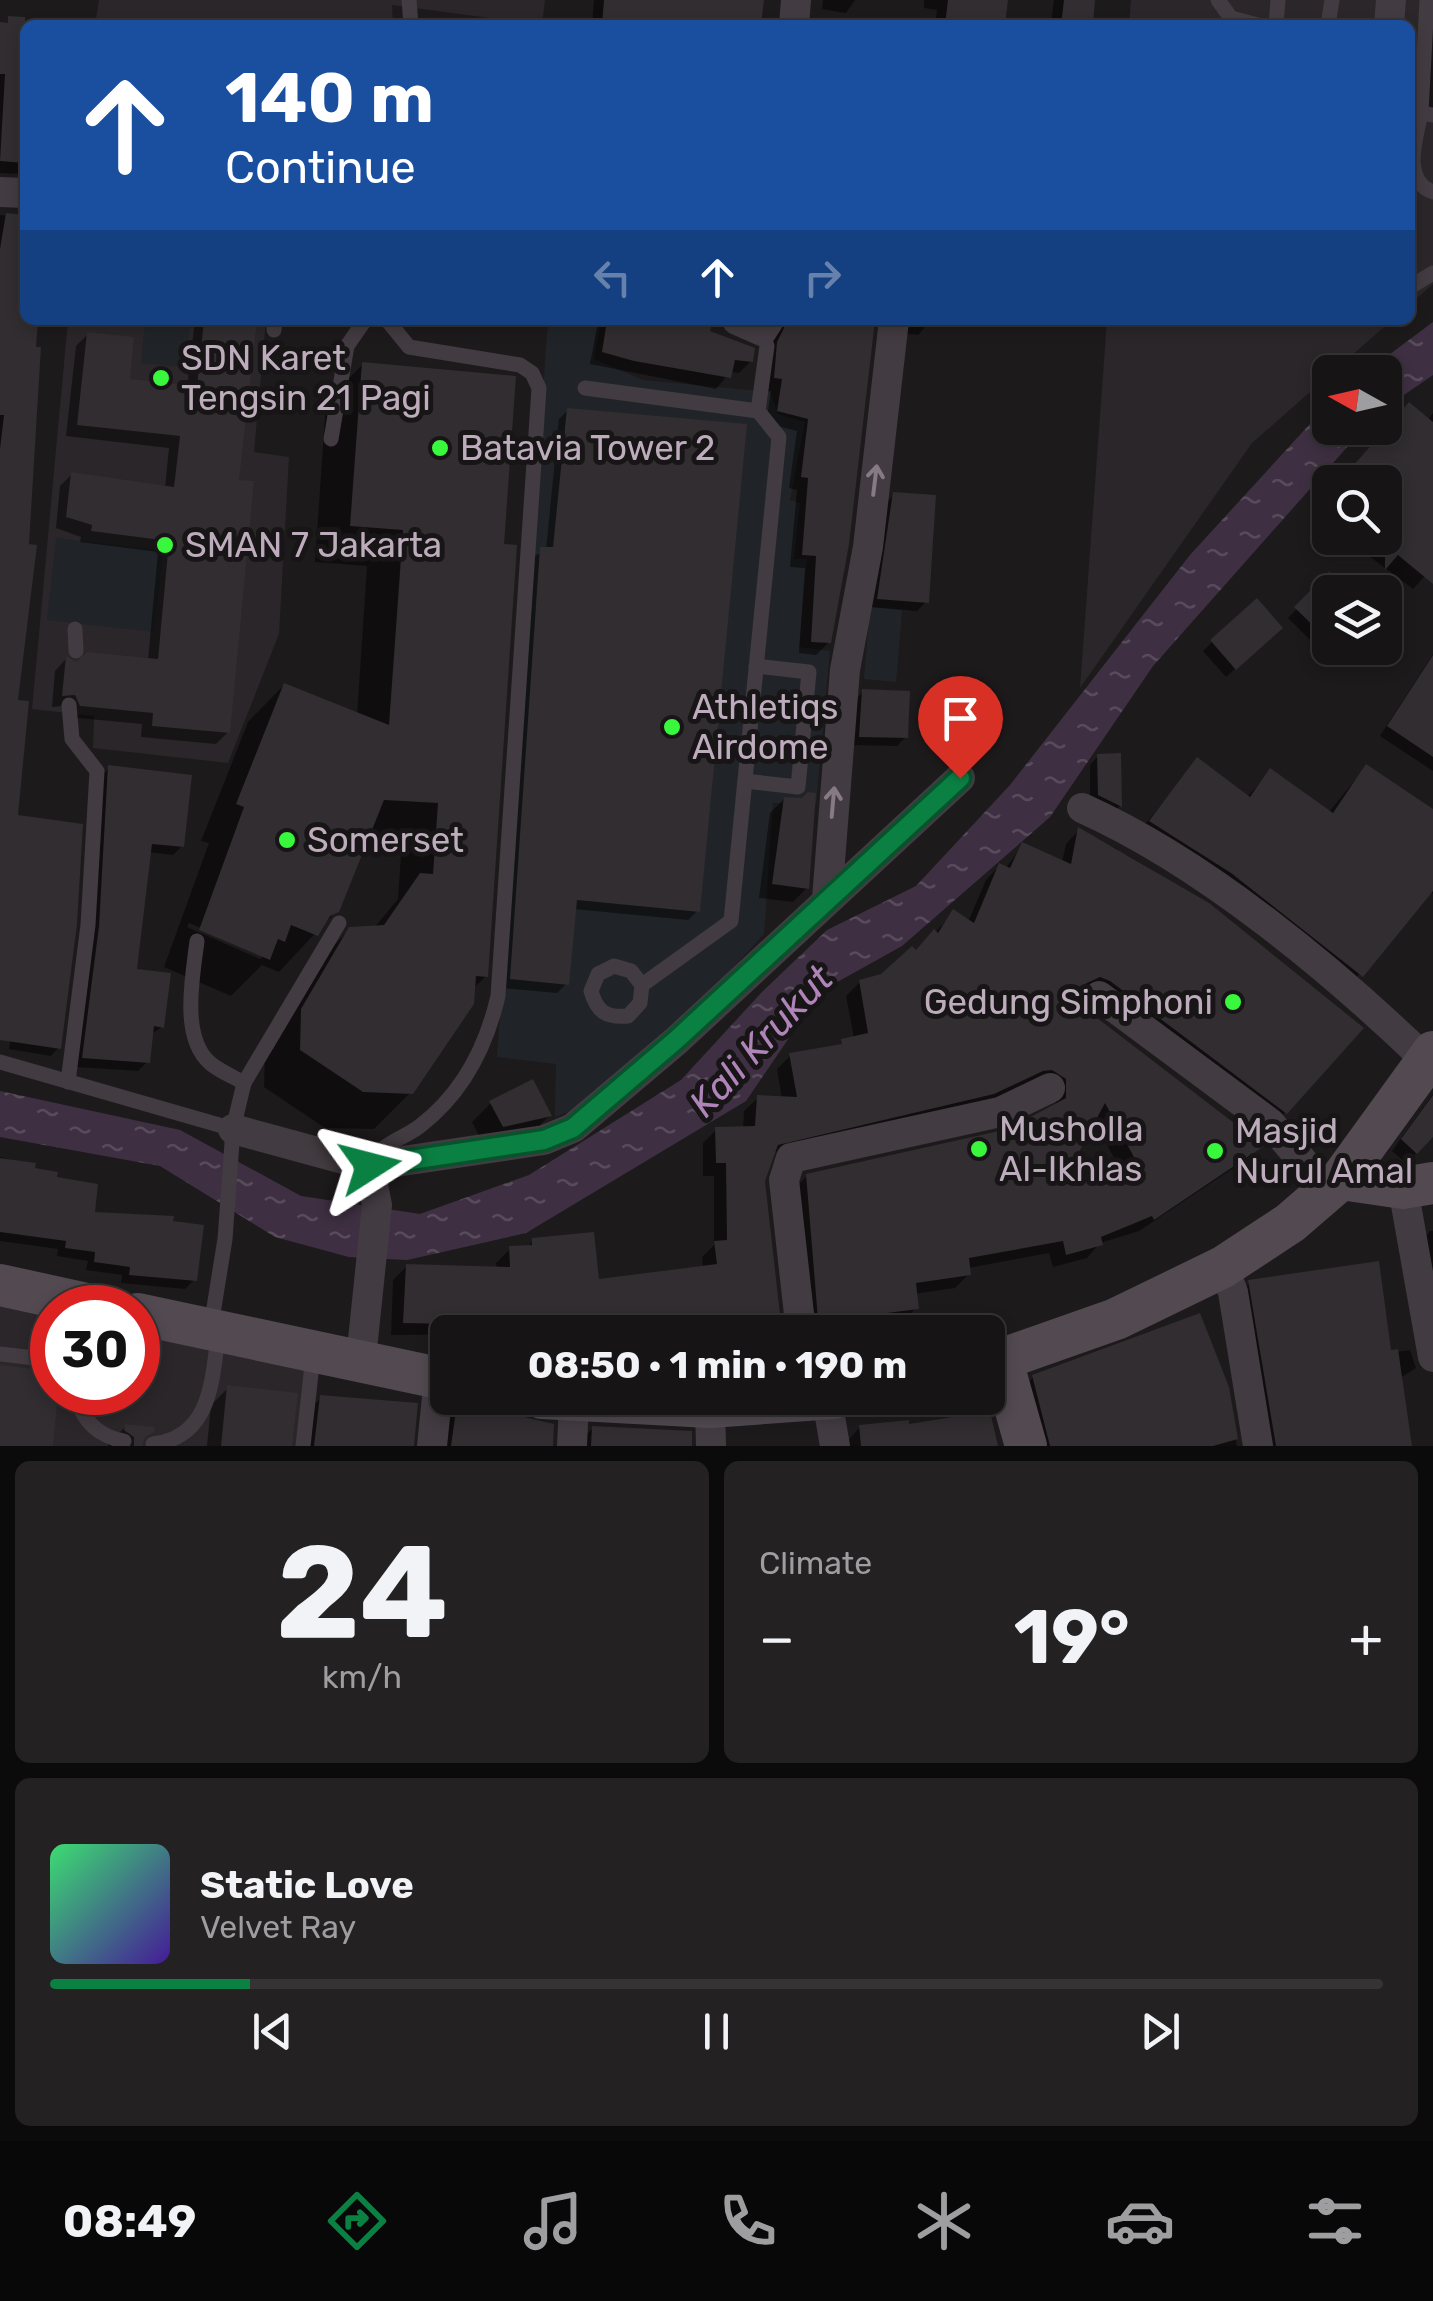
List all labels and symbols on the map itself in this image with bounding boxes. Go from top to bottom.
place label: SDN Karet Tengsin 21 Pagi [181,337,431,419]
north arrow [1312,355,1402,445]
marker: SDN Karet Tengsin 21 Pagi [150,367,172,389]
place label: Batavia Tower 2 [460,427,715,469]
marker: Batavia Tower 2 [429,437,451,459]
one-way arrow [866,464,885,497]
place label: SMAN 7 Jakarta [185,524,442,566]
marker: SMAN 7 Jakarta [154,534,176,556]
pin [918,676,1003,779]
place label: Athletiqs Airdome [692,686,838,768]
marker: Athletiqs Airdome [661,716,683,738]
one-way arrow [824,786,843,819]
place label: Somerset [307,819,464,861]
marker: Somerset [276,829,298,851]
water label: Kali Krukut [680,955,843,1126]
place label: Gedung Simphoni [924,981,1213,1023]
marker: Gedung Simphoni [1222,991,1244,1013]
place label: Musholla Al-Ikhlas [999,1108,1143,1190]
place label: Masjid Nurul Amal [1235,1110,1413,1192]
position arrow [318,1114,422,1218]
marker: Musholla Al-Ikhlas [968,1138,990,1160]
marker: Masjid Nurul Amal [1204,1140,1226,1162]
speed limit sign: 30 [30,1285,160,1415]

